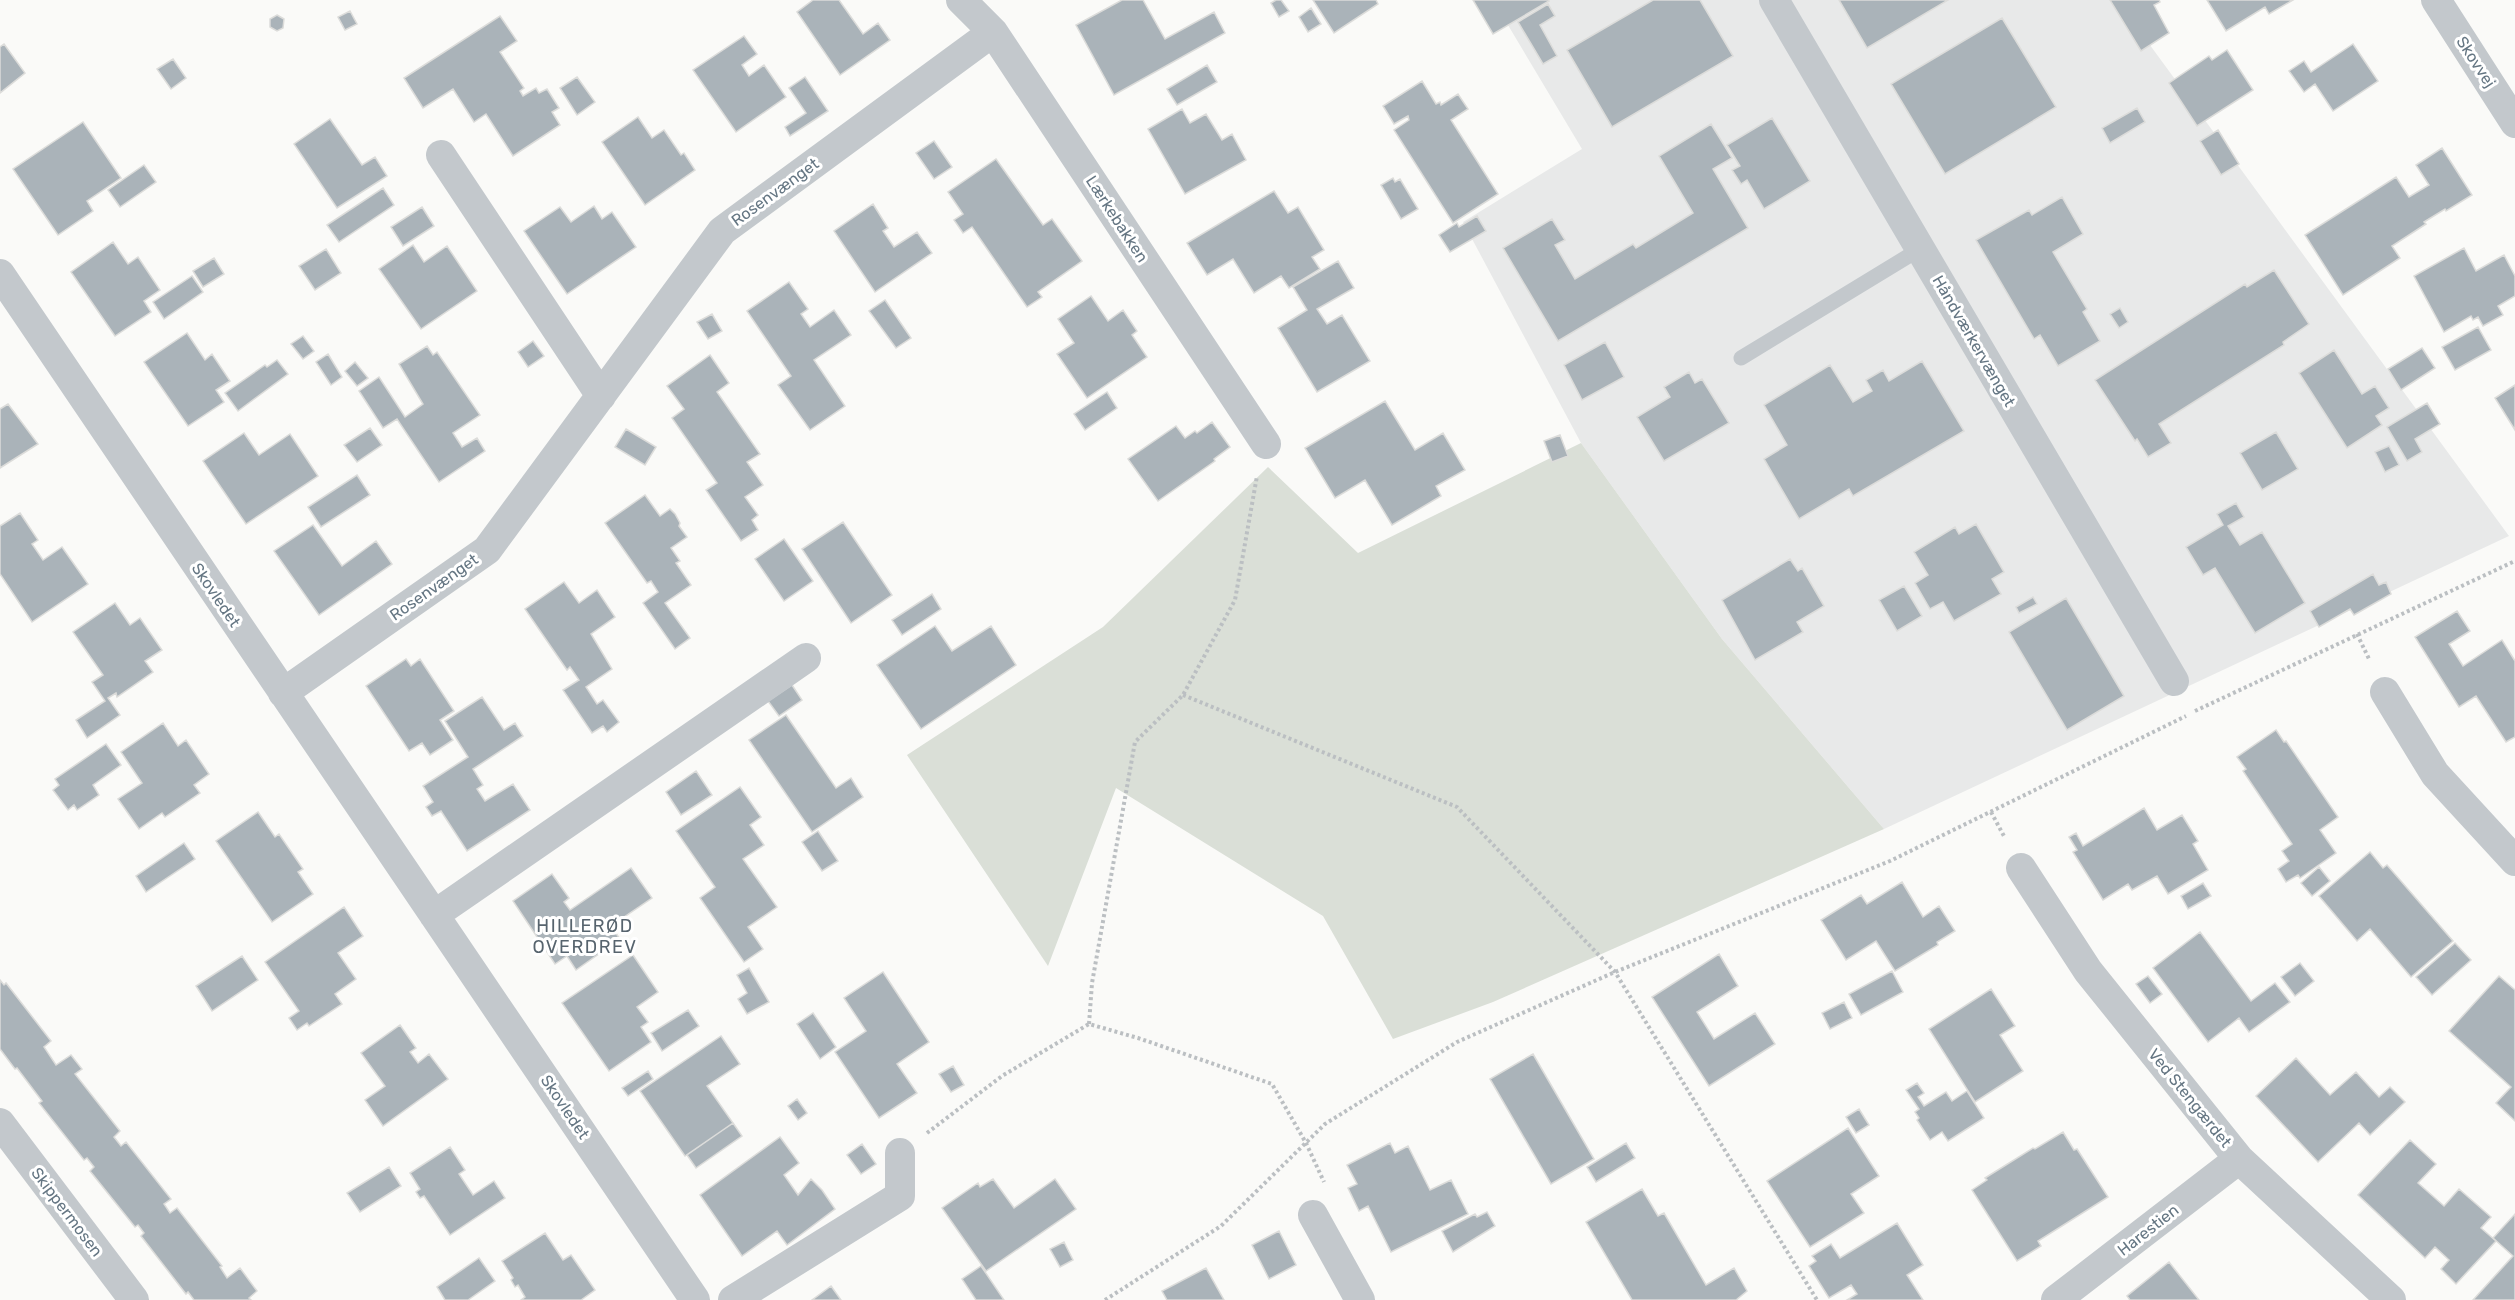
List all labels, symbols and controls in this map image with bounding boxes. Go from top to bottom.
street label: Skovvej [2452,33,2500,91]
street label: Rosenvænget [728,154,822,230]
street label: Lærkebakken [1082,172,1152,266]
street label: Håndværkervænget [1929,272,2019,410]
street label: Rosenvænget [386,550,482,624]
street label: Skovledet [188,559,244,631]
district label: HILLERØD OVERDREV [532,915,638,958]
street label: Ved Stengærdet [2144,1045,2236,1151]
street label: Skovledet [537,1071,593,1143]
street label: Skippermosen [27,1164,107,1260]
street label: Harestien [2114,1200,2182,1260]

